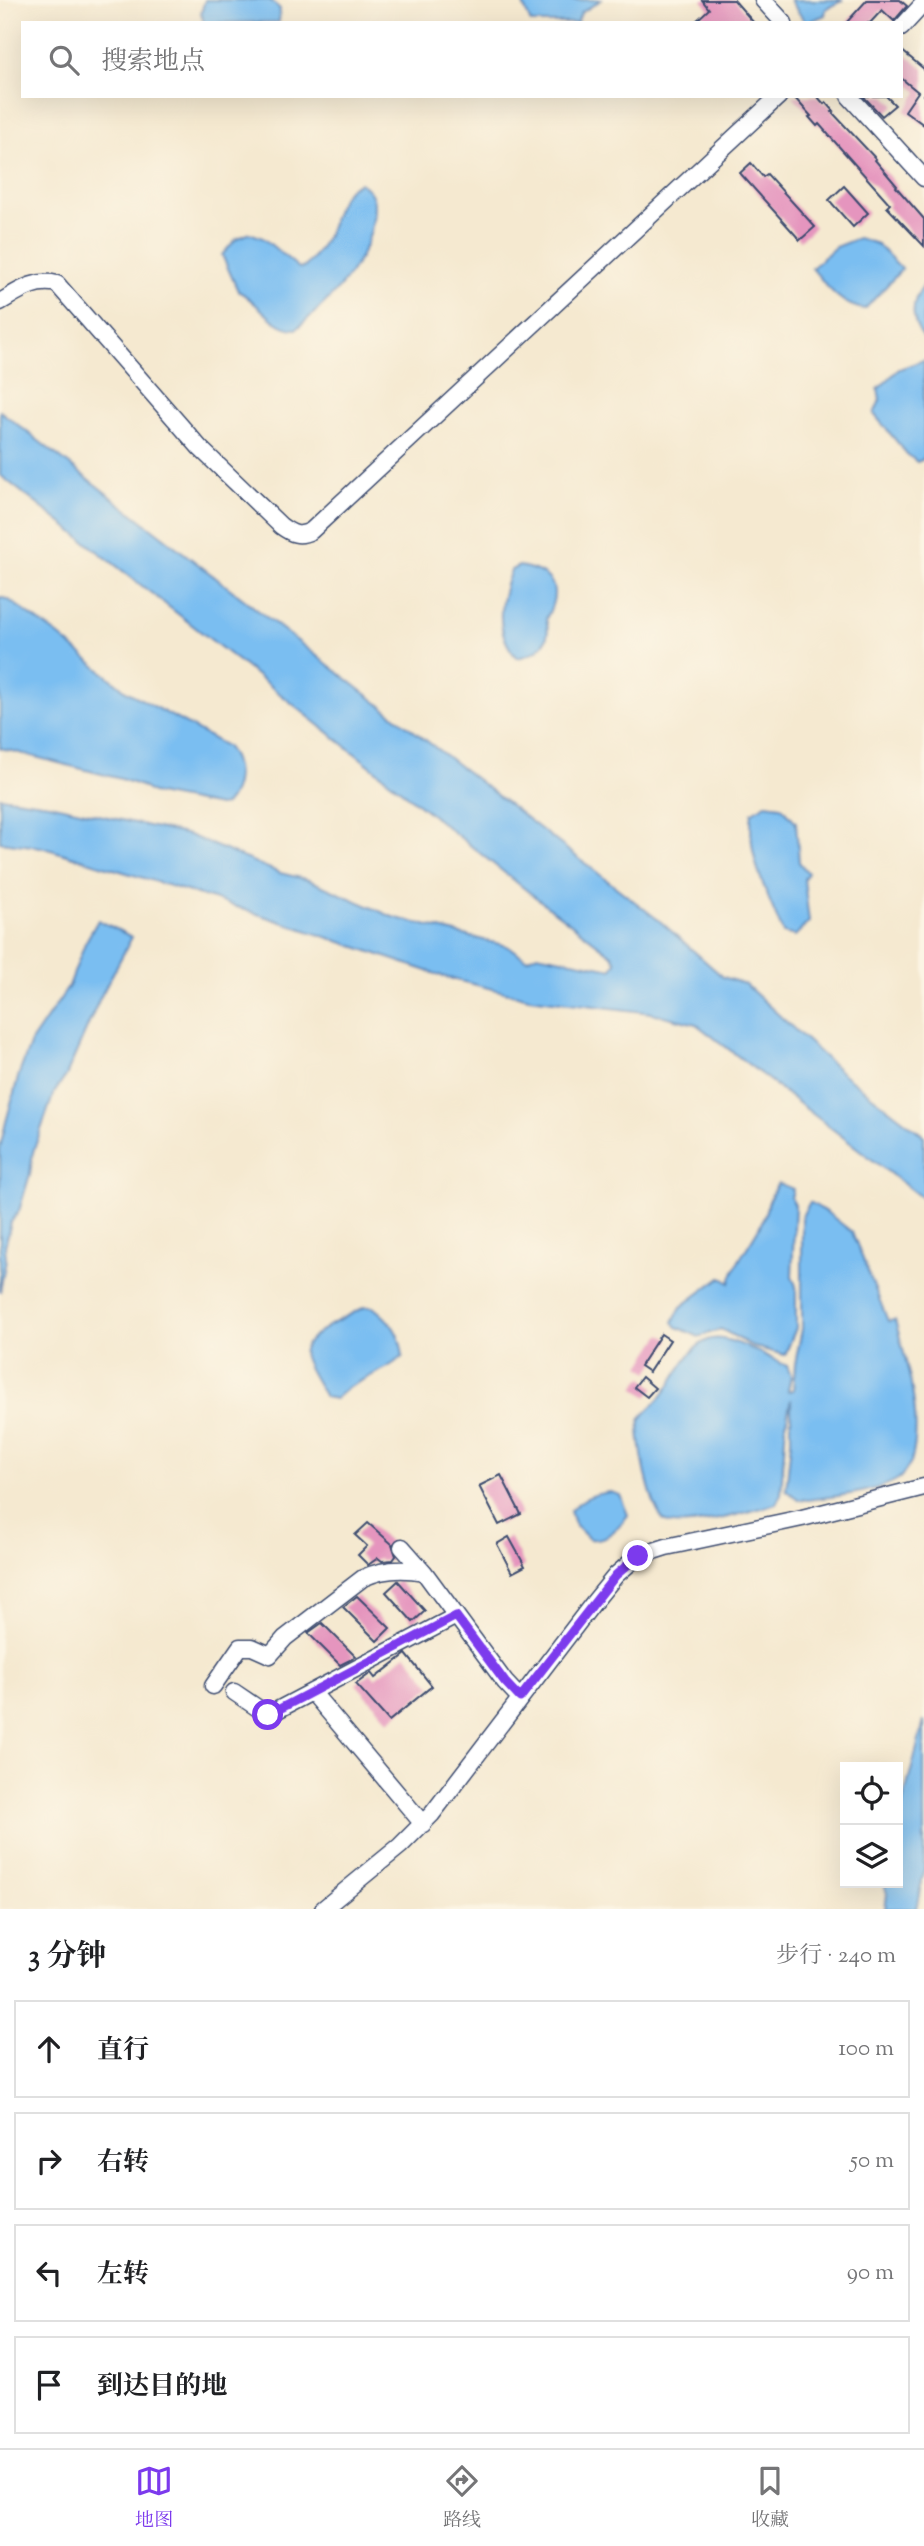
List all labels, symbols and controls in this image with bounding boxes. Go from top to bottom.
search box [21,21,903,98]
icon: search [45,41,83,79]
text: 搜索地点 [101,44,205,81]
route end [622,1540,653,1571]
route start [252,1699,283,1730]
map controls [840,1762,903,1888]
button: locate [840,1762,903,1825]
button: layers [840,1825,903,1888]
text: 3 分钟 [28,1936,107,1979]
text: 步行 · 240 m [776,1940,896,1973]
icon: ahead [30,2030,68,2068]
text: 直行 [97,2033,149,2070]
text: 100 m [838,2033,894,2066]
icon: right [30,2142,68,2180]
text: 右转 [97,2145,149,2182]
text: 50 m [850,2145,894,2178]
icon: left [30,2254,68,2292]
text: 左转 [97,2257,149,2294]
text: 90 m [847,2257,894,2290]
icon: arrive [30,2366,68,2404]
text: 到达目的地 [97,2369,227,2406]
tab: 地图 [135,2462,173,2535]
tab: 路线 [443,2462,481,2535]
tab: 收藏 [751,2462,789,2535]

